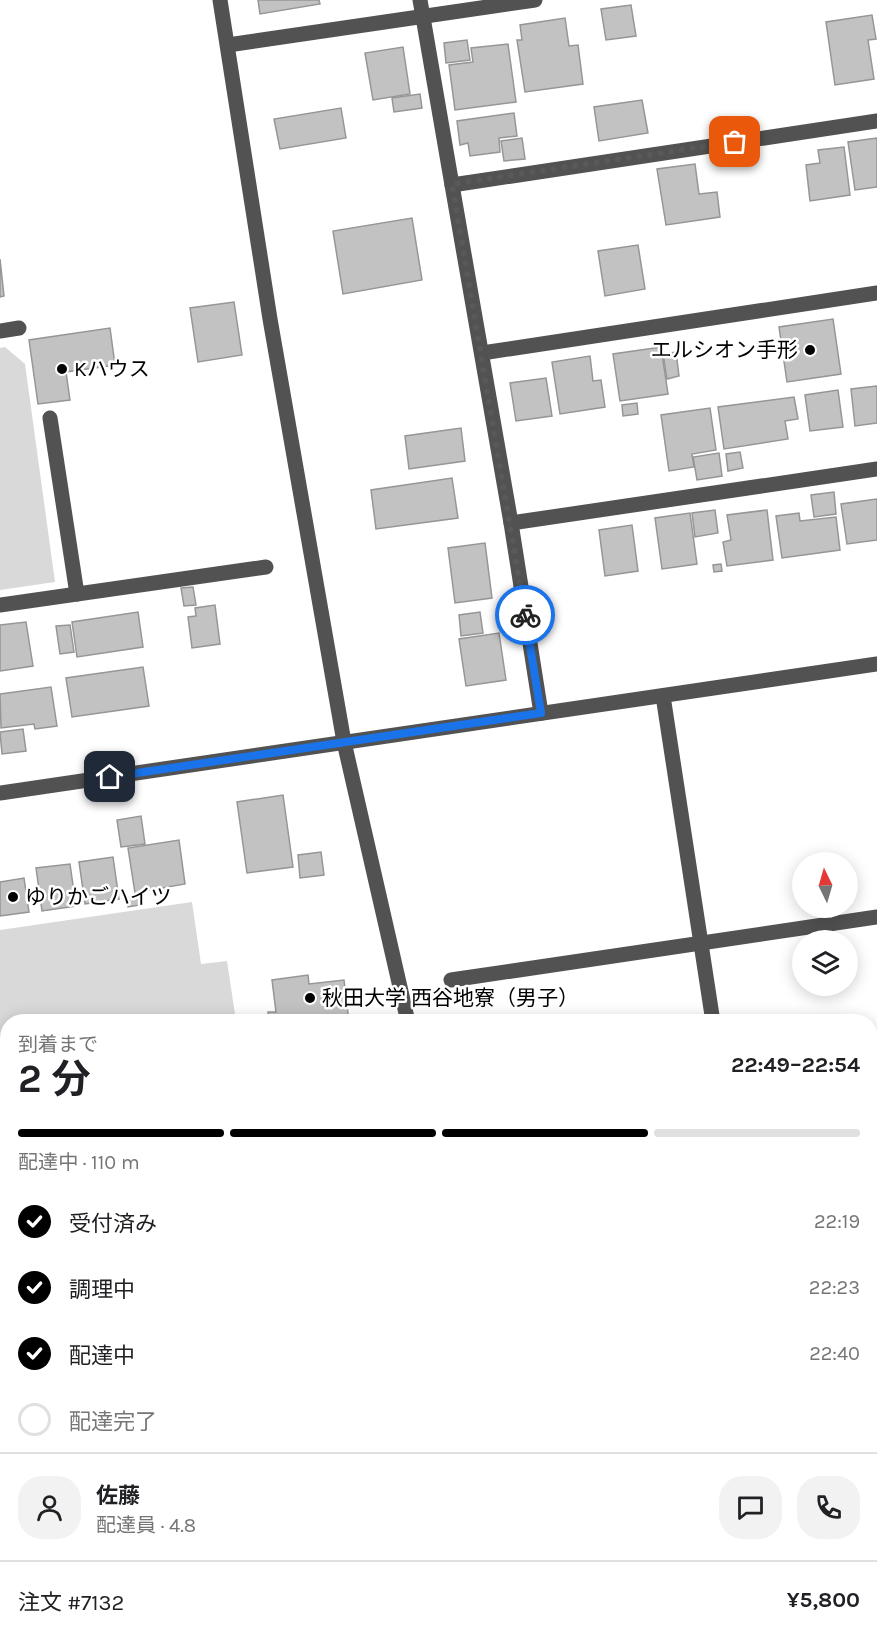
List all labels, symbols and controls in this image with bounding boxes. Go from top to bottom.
pin [709,116,760,167]
icon: bag [718,125,751,158]
place label: エルシオン手形 [651,338,798,362]
marker: エルシオン手形 [803,343,817,357]
place label: Kハウス [74,357,150,381]
marker: Kハウス [55,362,69,376]
courier [495,585,555,645]
icon: bike [509,599,542,632]
pin [84,751,135,802]
icon: home [93,760,126,793]
north arrow [792,852,858,918]
map controls [792,852,858,996]
place label: ゆりかごハイツ [25,885,172,909]
marker: ゆりかごハイツ [6,890,20,904]
button: layers [792,930,858,996]
place label: 秋田大学 西谷地寮（男子） [322,986,579,1010]
marker: 秋田大学 西谷地寮（男子） [303,991,317,1005]
text: 到着まで [18,1033,98,1056]
text: 22:49–22:54 [731,1052,860,1078]
text: 2 分 [18,1056,90,1102]
text: 配達中 · 110 m [18,1151,140,1174]
icon: check [18,1205,51,1238]
text: 22:19 [814,1210,860,1233]
text: 受付済み [69,1211,157,1237]
icon: check [18,1271,51,1304]
text: 22:23 [809,1276,860,1299]
text: 調理中 [69,1277,135,1303]
icon: check [18,1337,51,1370]
text: 22:40 [809,1342,860,1365]
text: 配達中 [69,1343,135,1369]
text: 配達完了 [69,1409,157,1435]
button: person [18,1476,81,1539]
button: chat [719,1476,782,1539]
button: phone [797,1476,860,1539]
text: 佐藤 [96,1483,140,1509]
text: 配達員 · 4.8 [96,1514,196,1537]
text: ¥5,800 [787,1587,860,1613]
text: 注文 #7132 [18,1590,124,1616]

